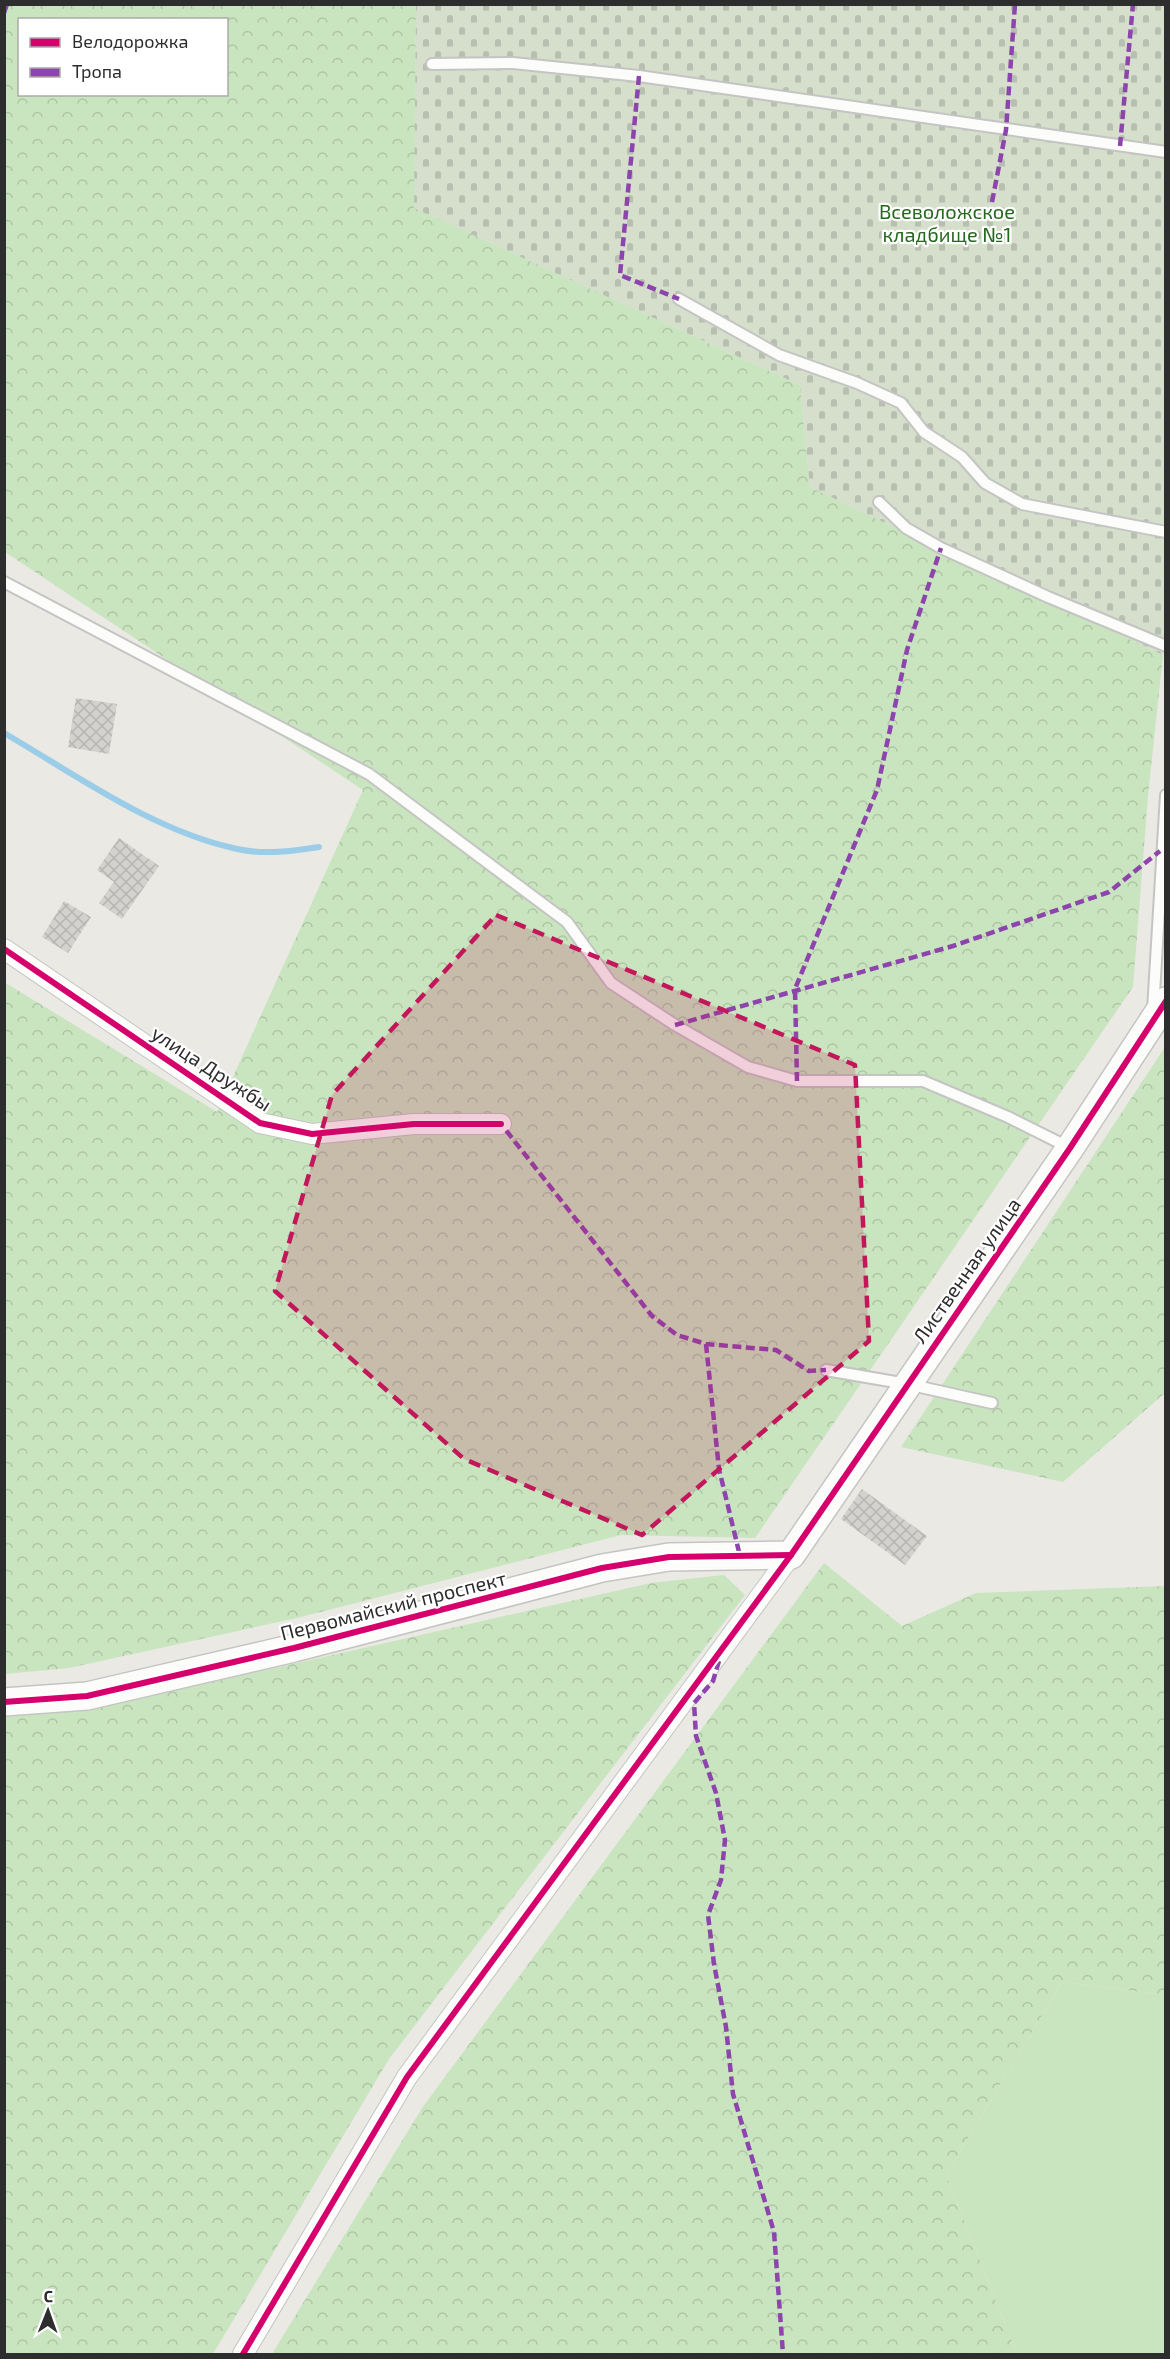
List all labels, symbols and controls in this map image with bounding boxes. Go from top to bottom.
legend [18,18,228,96]
text: Велодорожка [72,30,188,52]
text: Тропа [72,60,122,82]
park label: Всеволожское кладбище №1 [879,199,1015,246]
street label: улица Дружбы [147,1020,276,1116]
street label: Лиственная улица [907,1193,1026,1348]
street label: Первомайский проспект [278,1565,509,1645]
north arrow [18,2281,78,2341]
text: С [43,2286,53,2305]

